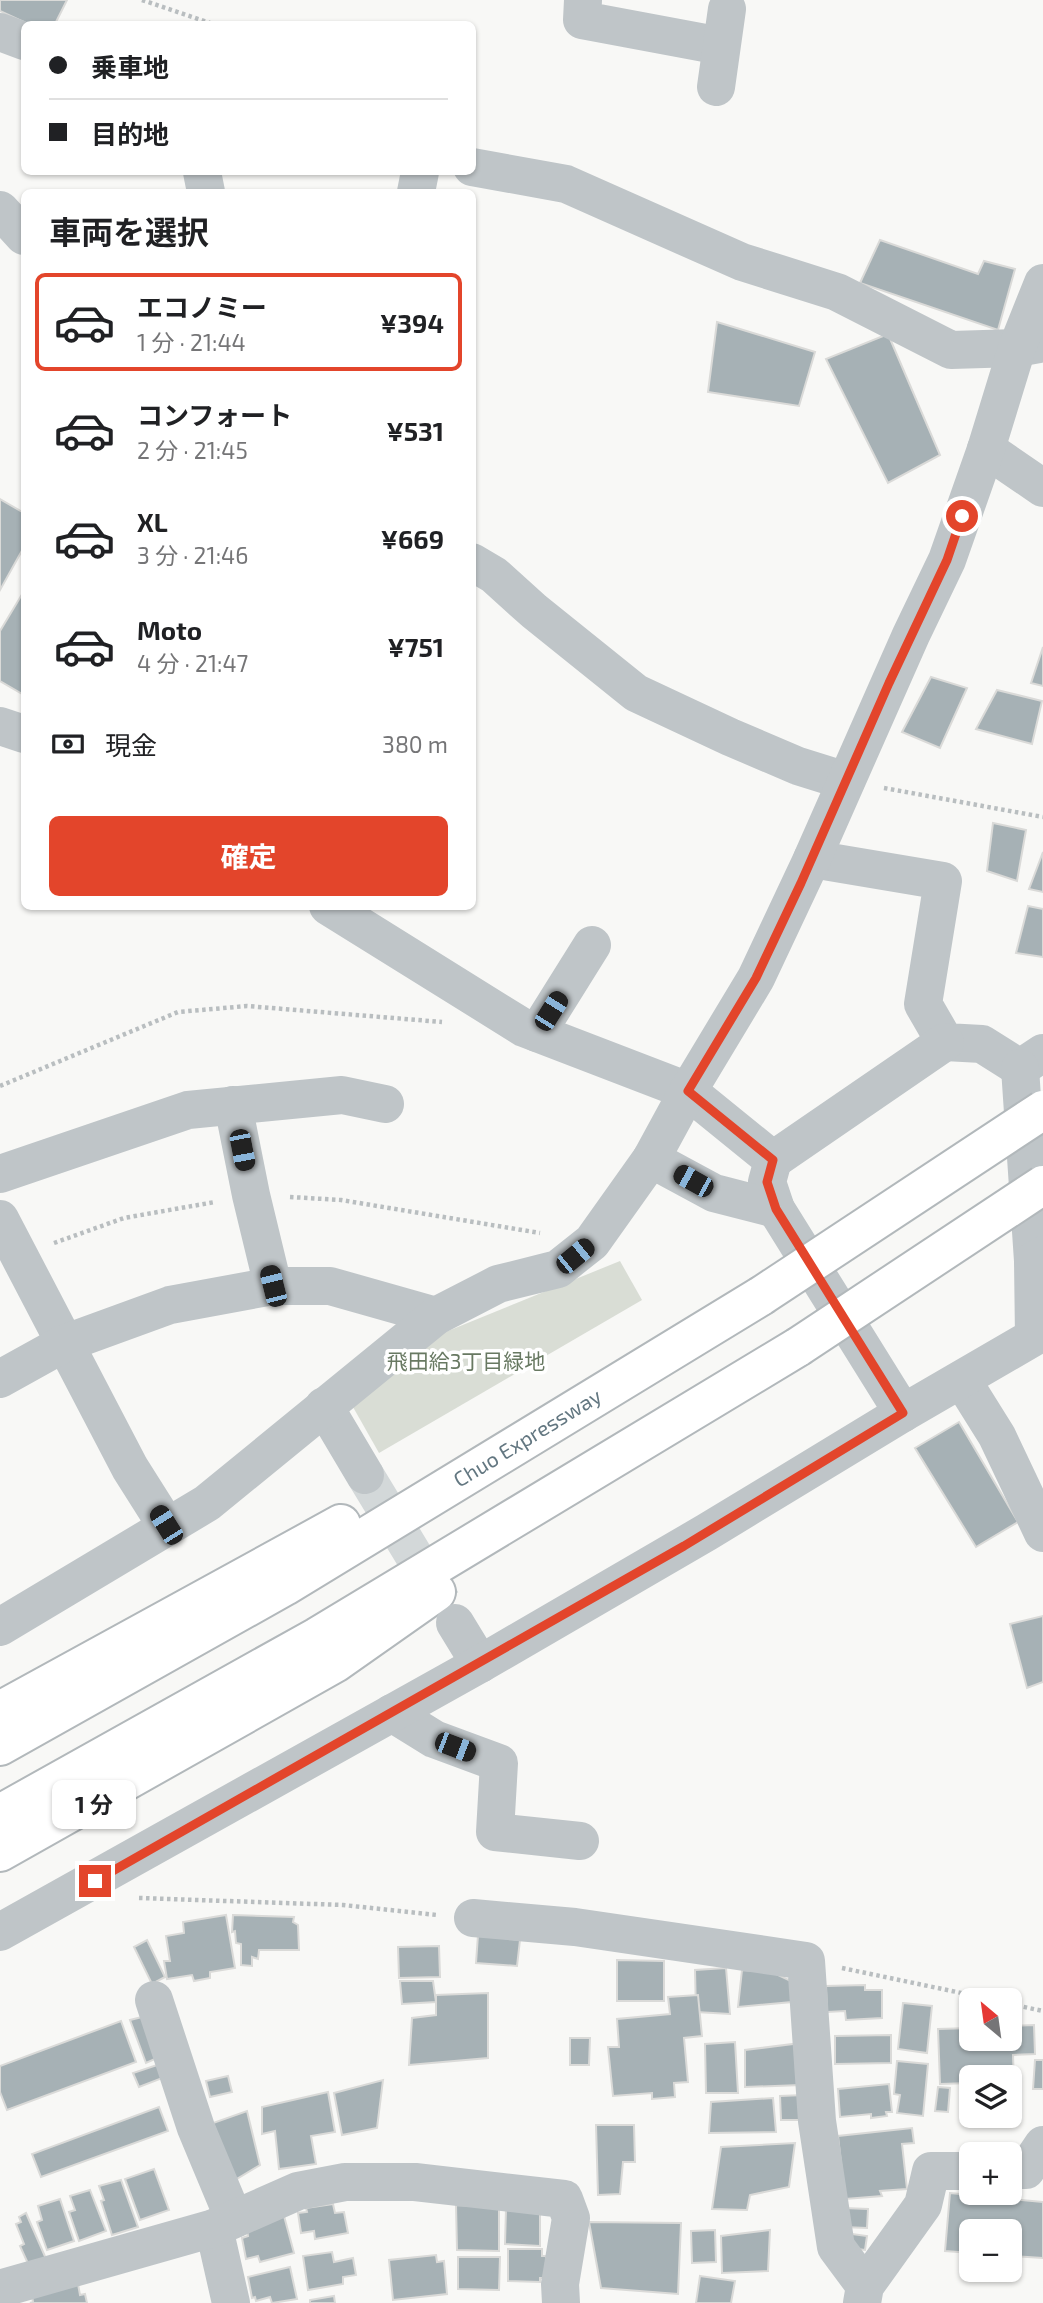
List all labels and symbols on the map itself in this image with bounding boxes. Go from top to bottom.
route start [946,500,978,532]
car [531,988,572,1034]
car [228,1127,257,1173]
car [670,1162,717,1200]
car [553,1235,598,1277]
car [258,1263,289,1309]
park label: 飛田給3丁目緑地 [387,1348,545,1373]
street label: Chuo Expressway [448,1382,605,1491]
car [146,1502,187,1548]
car [432,1730,479,1764]
callout: 1 分 [53,1780,137,1828]
route end [79,1865,111,1897]
north arrow [959,1988,1022,2051]

